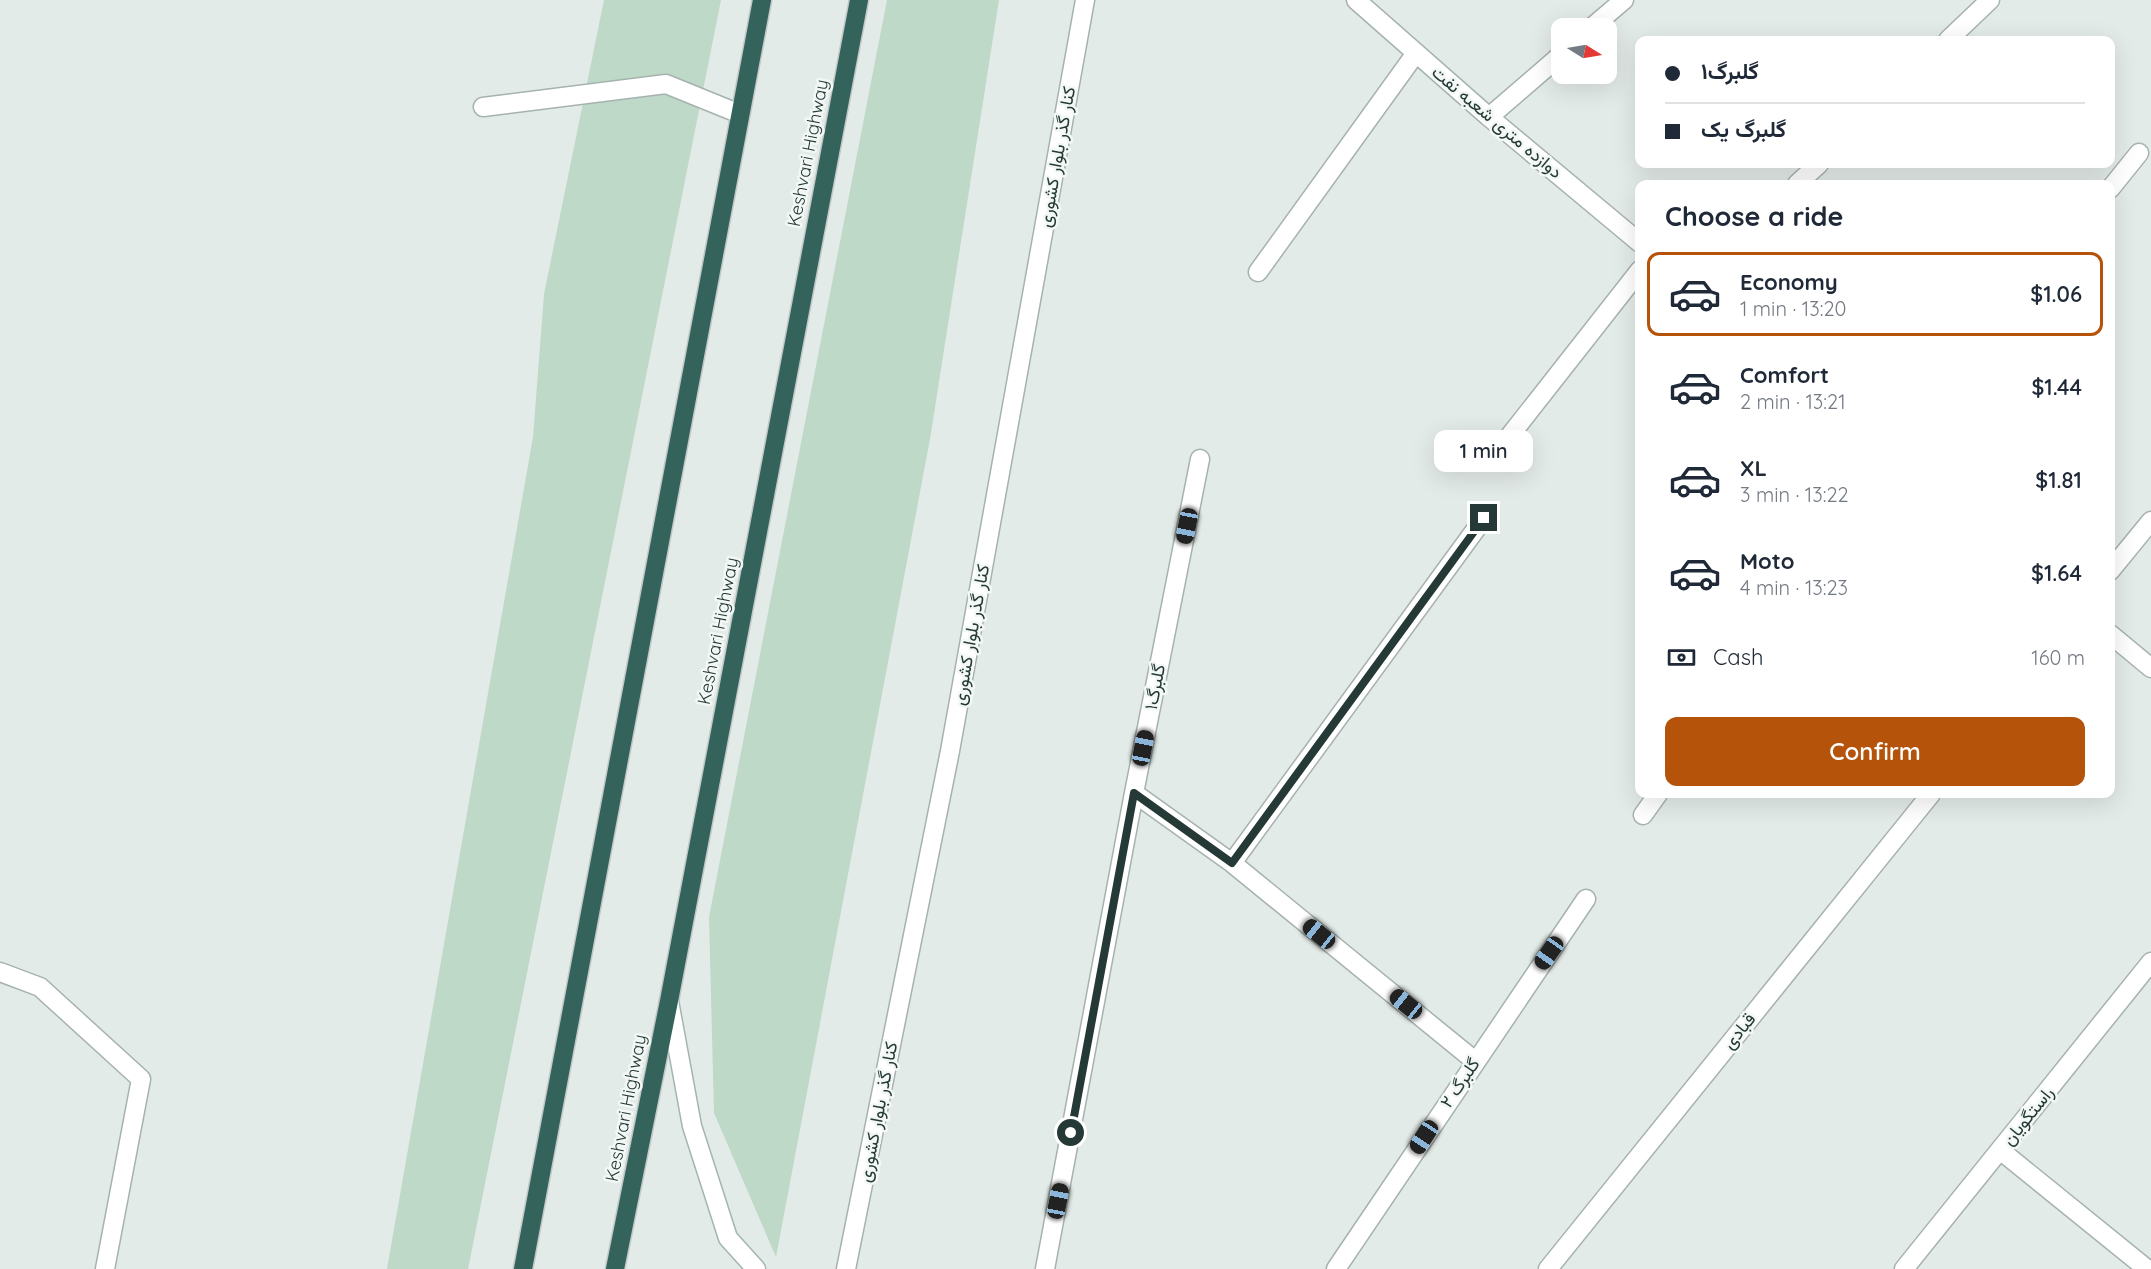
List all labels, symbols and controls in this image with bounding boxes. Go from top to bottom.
north arrow [1551,18,1617,84]
map controls [1551,18,1617,84]
text: گلبرگ۱ [1701,57,1759,85]
street label: دوازده متری شعبه نفت [1427,60,1567,183]
street label: Keshvari Highway [782,77,833,229]
street label: کنار گذر بلوار کشوری [1033,85,1080,229]
text: گلبرگ یک [1701,115,1786,143]
text: Choose a ride [1665,199,1843,233]
icon: car [1668,267,1722,321]
text: Economy [1740,268,1838,296]
text: $1.06 [2030,280,2082,308]
text: 1 min · 13:20 [1740,296,1846,321]
icon: car [1668,360,1722,414]
text: Comfort [1740,361,1829,389]
text: $1.44 [2031,373,2082,401]
text: 2 min · 13:21 [1740,389,1846,414]
callout: 1 min [1434,431,1534,473]
text: 1 min [1460,438,1507,463]
icon: car [1668,453,1722,507]
text: XL [1740,454,1767,482]
text: $1.81 [2035,466,2082,494]
text: 3 min · 13:22 [1740,482,1849,507]
route end [1470,504,1497,531]
car [1175,507,1199,545]
icon: car [1668,546,1722,600]
text: Moto [1740,547,1794,575]
street label: Keshvari Highway [692,555,743,707]
text: $1.64 [2031,559,2082,587]
street label: کنار گذر بلوار کشوری [947,563,994,707]
text: 4 min · 13:23 [1740,575,1848,600]
icon: cash [1665,641,1698,674]
text: Cash [1713,643,1764,671]
text: 160 m [2031,645,2085,670]
street label: گلبرگ۱ [1139,662,1170,712]
button: Confirm [1665,717,2085,786]
car [1131,729,1155,767]
car [1299,916,1339,952]
car [1531,933,1567,973]
car [1386,986,1426,1022]
street label: قبادی [1717,1008,1760,1054]
street label: Keshvari Highway [600,1032,651,1184]
street label: کنار گذر بلوار کشوری [853,1040,902,1184]
street label: گلبرگ ۲ [1435,1053,1485,1112]
street label: راستگویان [1997,1081,2059,1150]
car [1407,1117,1441,1157]
route start [1057,1119,1084,1146]
car [1046,1182,1070,1220]

